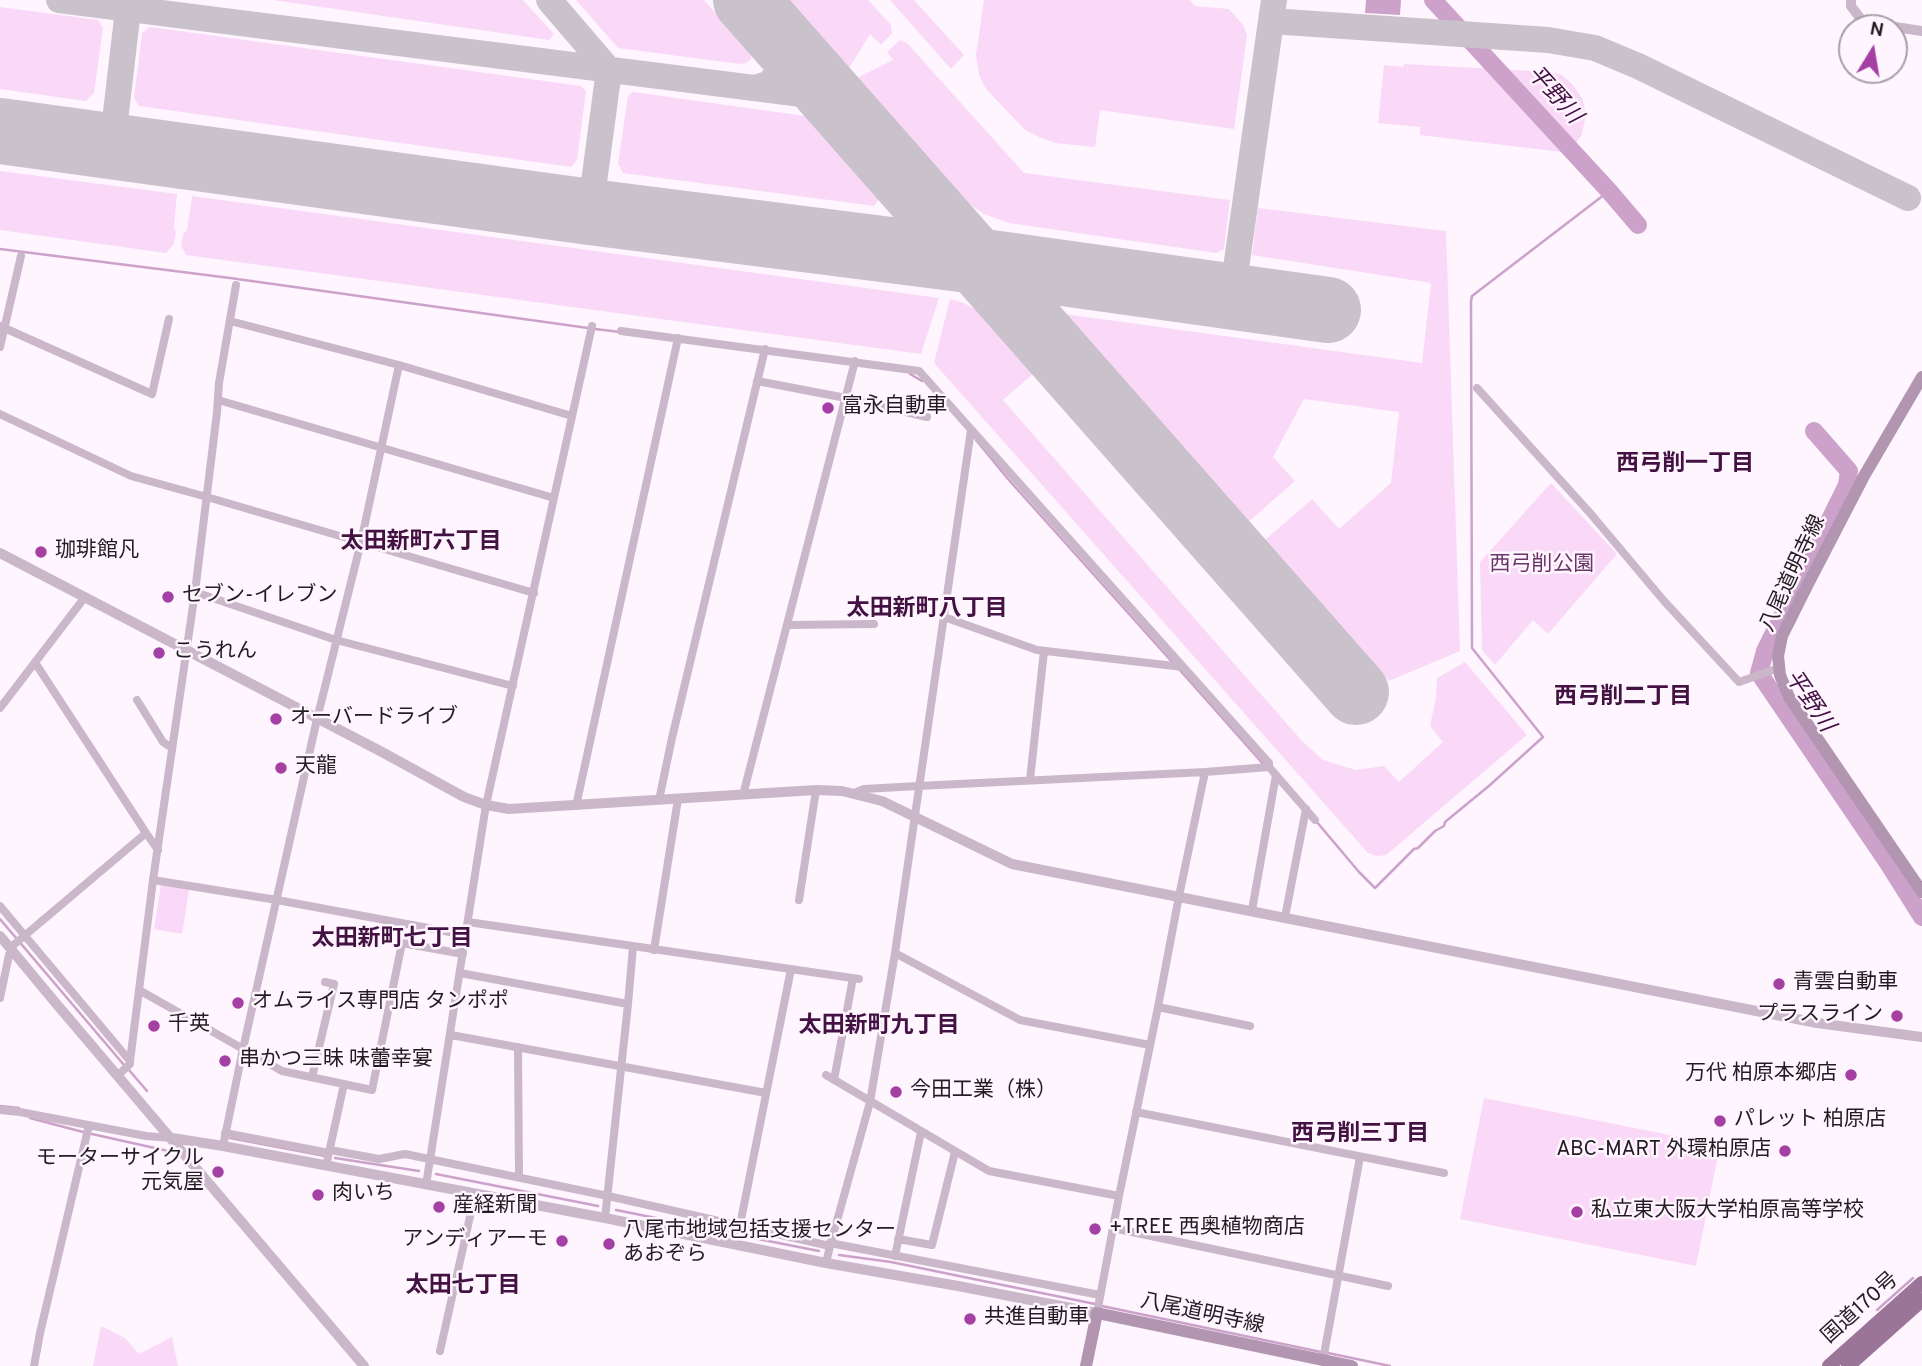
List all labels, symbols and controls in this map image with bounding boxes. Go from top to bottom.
north arrow [1838,14,1908,84]
text: N [1868,17,1886,43]
water label: 平野川 [1520,61,1586,131]
place label: 富永自動車 [842,395,947,421]
marker: 富永自動車 [820,400,836,416]
district label: 西弓削一丁目 [1616,451,1754,479]
street label: 八尾道明寺線 [1756,512,1832,636]
district label: 太田新町六丁目 [341,529,501,557]
place label: 珈琲館凡 [55,539,139,565]
marker: 珈琲館凡 [33,544,49,560]
park label: 西弓削公園 [1490,553,1594,579]
place label: セブン-イレブン [182,584,337,610]
marker: セブン-イレブン [160,589,176,605]
district label: 太田新町八丁目 [847,596,1007,624]
place label: こうれん [173,640,257,666]
marker: こうれん [151,645,167,661]
water label: 平野川 [1777,666,1839,738]
district label: 西弓削二丁目 [1554,684,1692,712]
place label: オーバードライブ [290,706,458,732]
marker: オーバードライブ [268,711,284,727]
place label: 天龍 [295,755,337,781]
marker: 天龍 [273,760,289,776]
district label: 太田新町七丁目 [312,926,472,954]
place label: 青雲自動車 [1793,971,1898,997]
marker: 青雲自動車 [1771,976,1787,992]
place label: オムライス専門店 タンポポ [252,990,509,1016]
marker: オムライス専門店 タンポポ [230,995,246,1011]
place label: プラスライン [1757,1003,1883,1029]
marker: プラスライン [1889,1008,1905,1024]
place label: 千英 [168,1013,210,1039]
district label: 太田新町九丁目 [799,1013,959,1041]
marker: 千英 [146,1018,162,1034]
place label: 串かつ三昧 味蕾幸宴 [239,1048,433,1074]
marker: 串かつ三昧 味蕾幸宴 [217,1053,233,1069]
place label: 万代 柏原本郷店 [1685,1062,1837,1088]
marker: 万代 柏原本郷店 [1843,1067,1859,1083]
place label: 今田工業（株） [910,1079,1057,1105]
marker: 今田工業（株） [888,1084,904,1100]
place label: パレット 柏原店 [1734,1108,1886,1134]
marker: パレット 柏原店 [1712,1113,1728,1129]
district label: 西弓削三丁目 [1291,1121,1429,1149]
place label: ABC-MART 外環柏原店 [1556,1138,1771,1164]
marker: ABC-MART 外環柏原店 [1777,1143,1793,1159]
place label: モーターサイクル 元気屋 [36,1147,204,1197]
marker: モーターサイクル 元気屋 [210,1164,226,1180]
place label: 肉いち [332,1182,395,1208]
marker: 肉いち [310,1187,326,1203]
place label: 産経新聞 [453,1194,537,1220]
marker: 産経新聞 [431,1199,447,1215]
place label: 私立東大阪大学柏原高等学校 [1591,1199,1864,1225]
marker: 私立東大阪大学柏原高等学校 [1569,1204,1585,1220]
place label: +TREE 西奥植物商店 [1109,1216,1305,1242]
place label: 八尾市地域包括支援センター あおぞら [623,1219,896,1269]
marker: +TREE 西奥植物商店 [1087,1221,1103,1237]
place label: アンディアーモ [402,1228,548,1254]
marker: アンディアーモ [554,1233,570,1249]
marker: 八尾市地域包括支援センター あおぞら [601,1236,617,1252]
street label: 国道170号 [1817,1268,1905,1350]
district label: 太田七丁目 [406,1273,520,1301]
street label: 八尾道明寺線 [1138,1290,1266,1340]
place label: 共進自動車 [984,1306,1089,1332]
marker: 共進自動車 [962,1311,978,1327]

